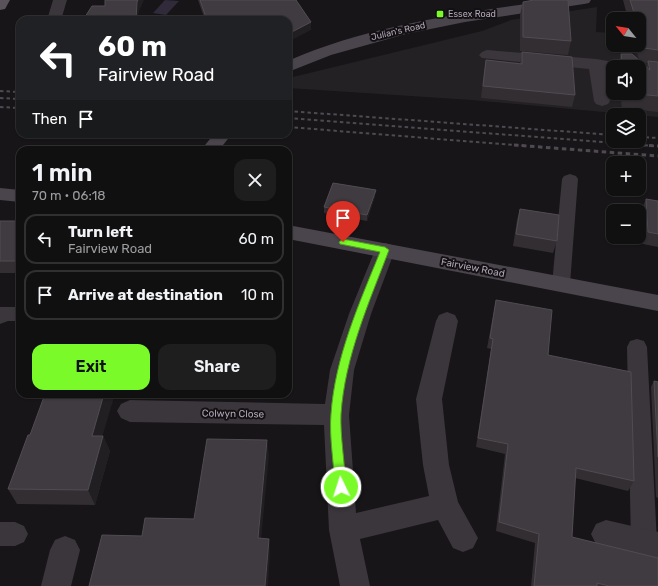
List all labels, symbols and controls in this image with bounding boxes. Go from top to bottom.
marker: Essex Road [435,9,445,19]
place label: Essex Road [448,9,496,19]
north arrow [606,12,646,52]
map controls [606,12,646,244]
street label: Julian's Road [370,20,426,42]
text: 60 m [98,30,167,63]
icon: left [32,32,84,84]
button: sound [606,60,646,100]
text: Fairview Road [98,64,214,86]
icon: arrive [75,108,97,130]
button: layers [606,108,646,148]
text: Then [32,110,67,128]
button: + [606,156,646,196]
text: 1 min [32,159,92,187]
button: close [234,159,276,201]
text: 70 m · 06:18 [32,188,106,203]
pin [326,201,360,242]
button: − [606,204,646,244]
icon: arrive [332,207,354,229]
text: Turn left [68,223,133,241]
icon: left [34,228,56,250]
text: 60 m [238,230,274,248]
text: Fairview Road [68,241,152,256]
street label: Fairview Road [440,256,506,280]
icon: arrive [34,284,56,306]
text: Arrive at destination [68,286,223,304]
text: 10 m [241,286,274,304]
button: Exit [32,344,150,390]
button: Share [158,344,276,390]
street label: Colwyn Close [202,407,265,421]
position arrow [320,466,362,508]

